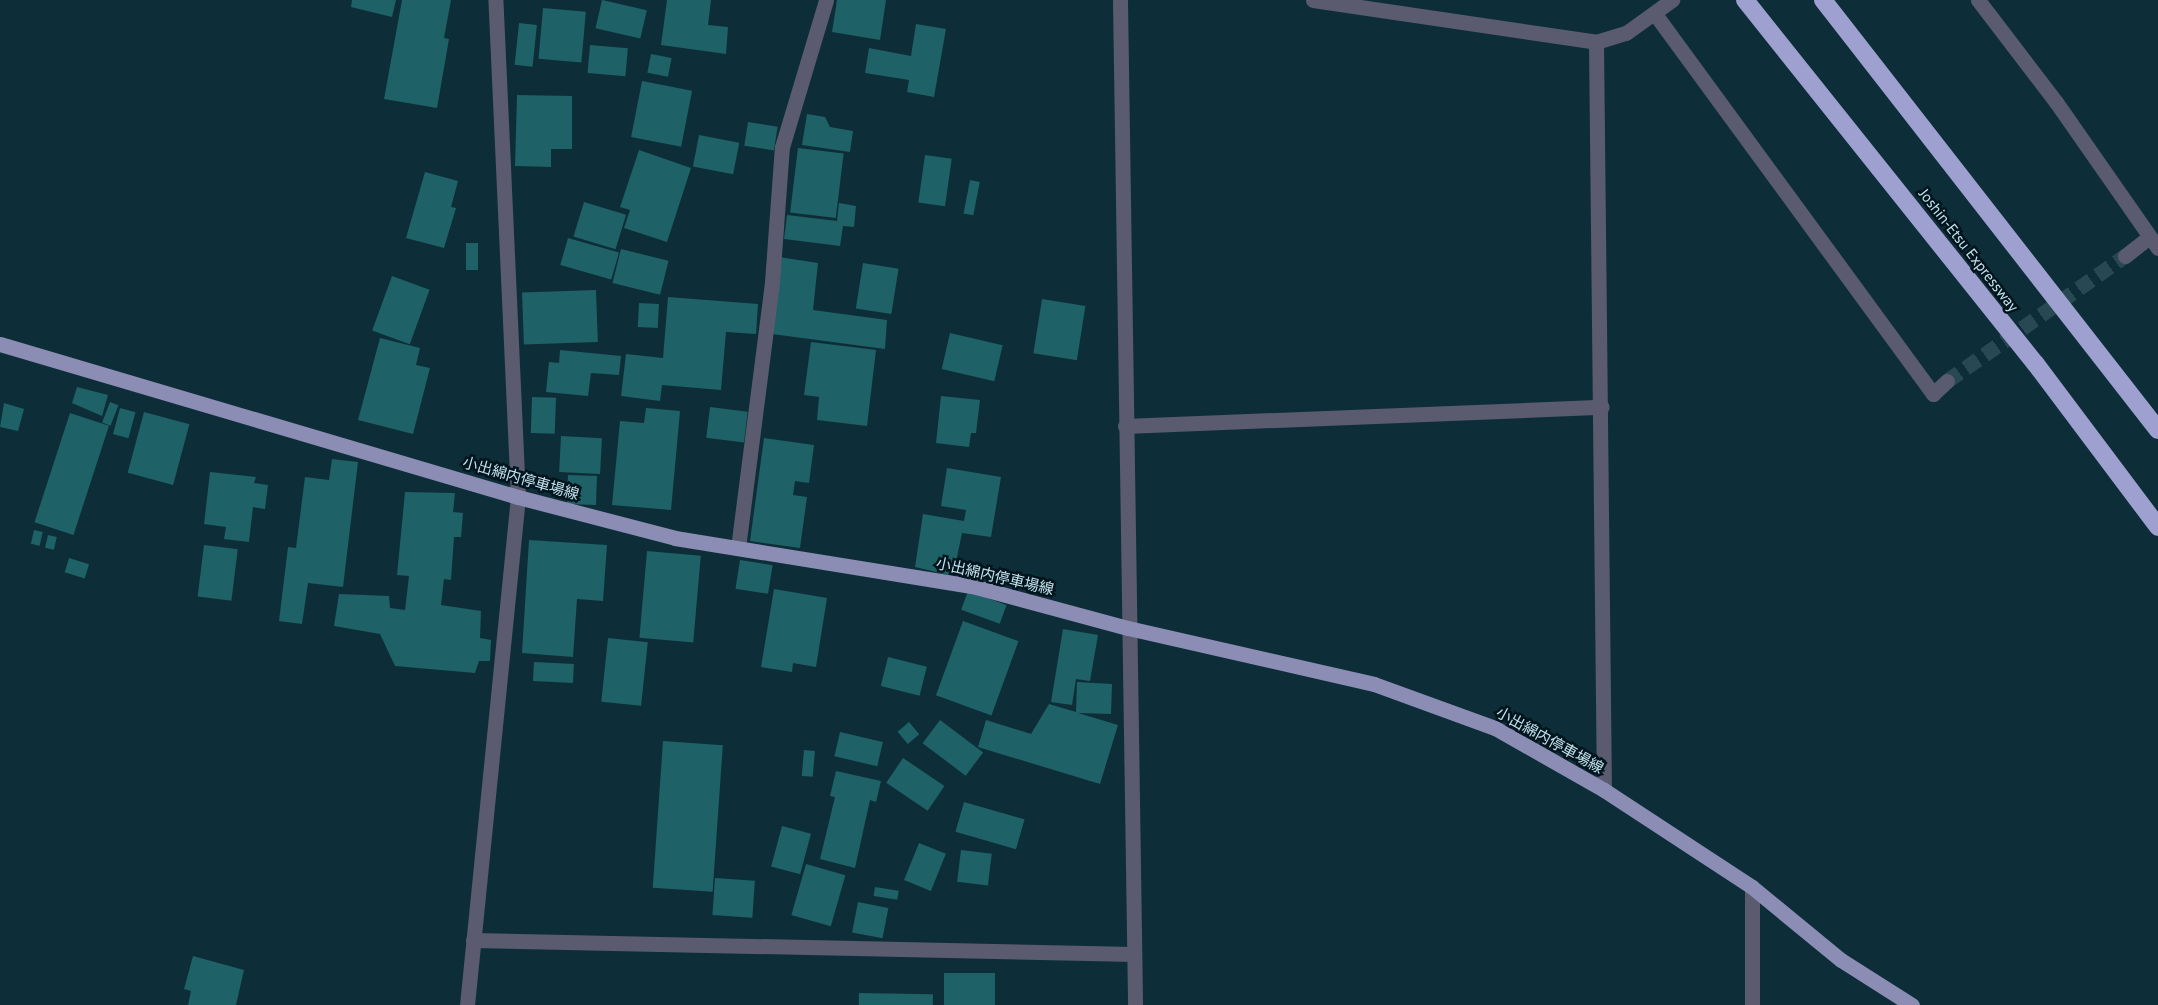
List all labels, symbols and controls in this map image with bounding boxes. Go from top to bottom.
street label: Joshin-Etsu Expressway [1915,185,2023,315]
street label: 小出綿内停車場線 [461,453,581,503]
street label: 小出綿内停車場線 [935,554,1055,598]
street label: 小出綿内停車場線 [1493,703,1607,777]

